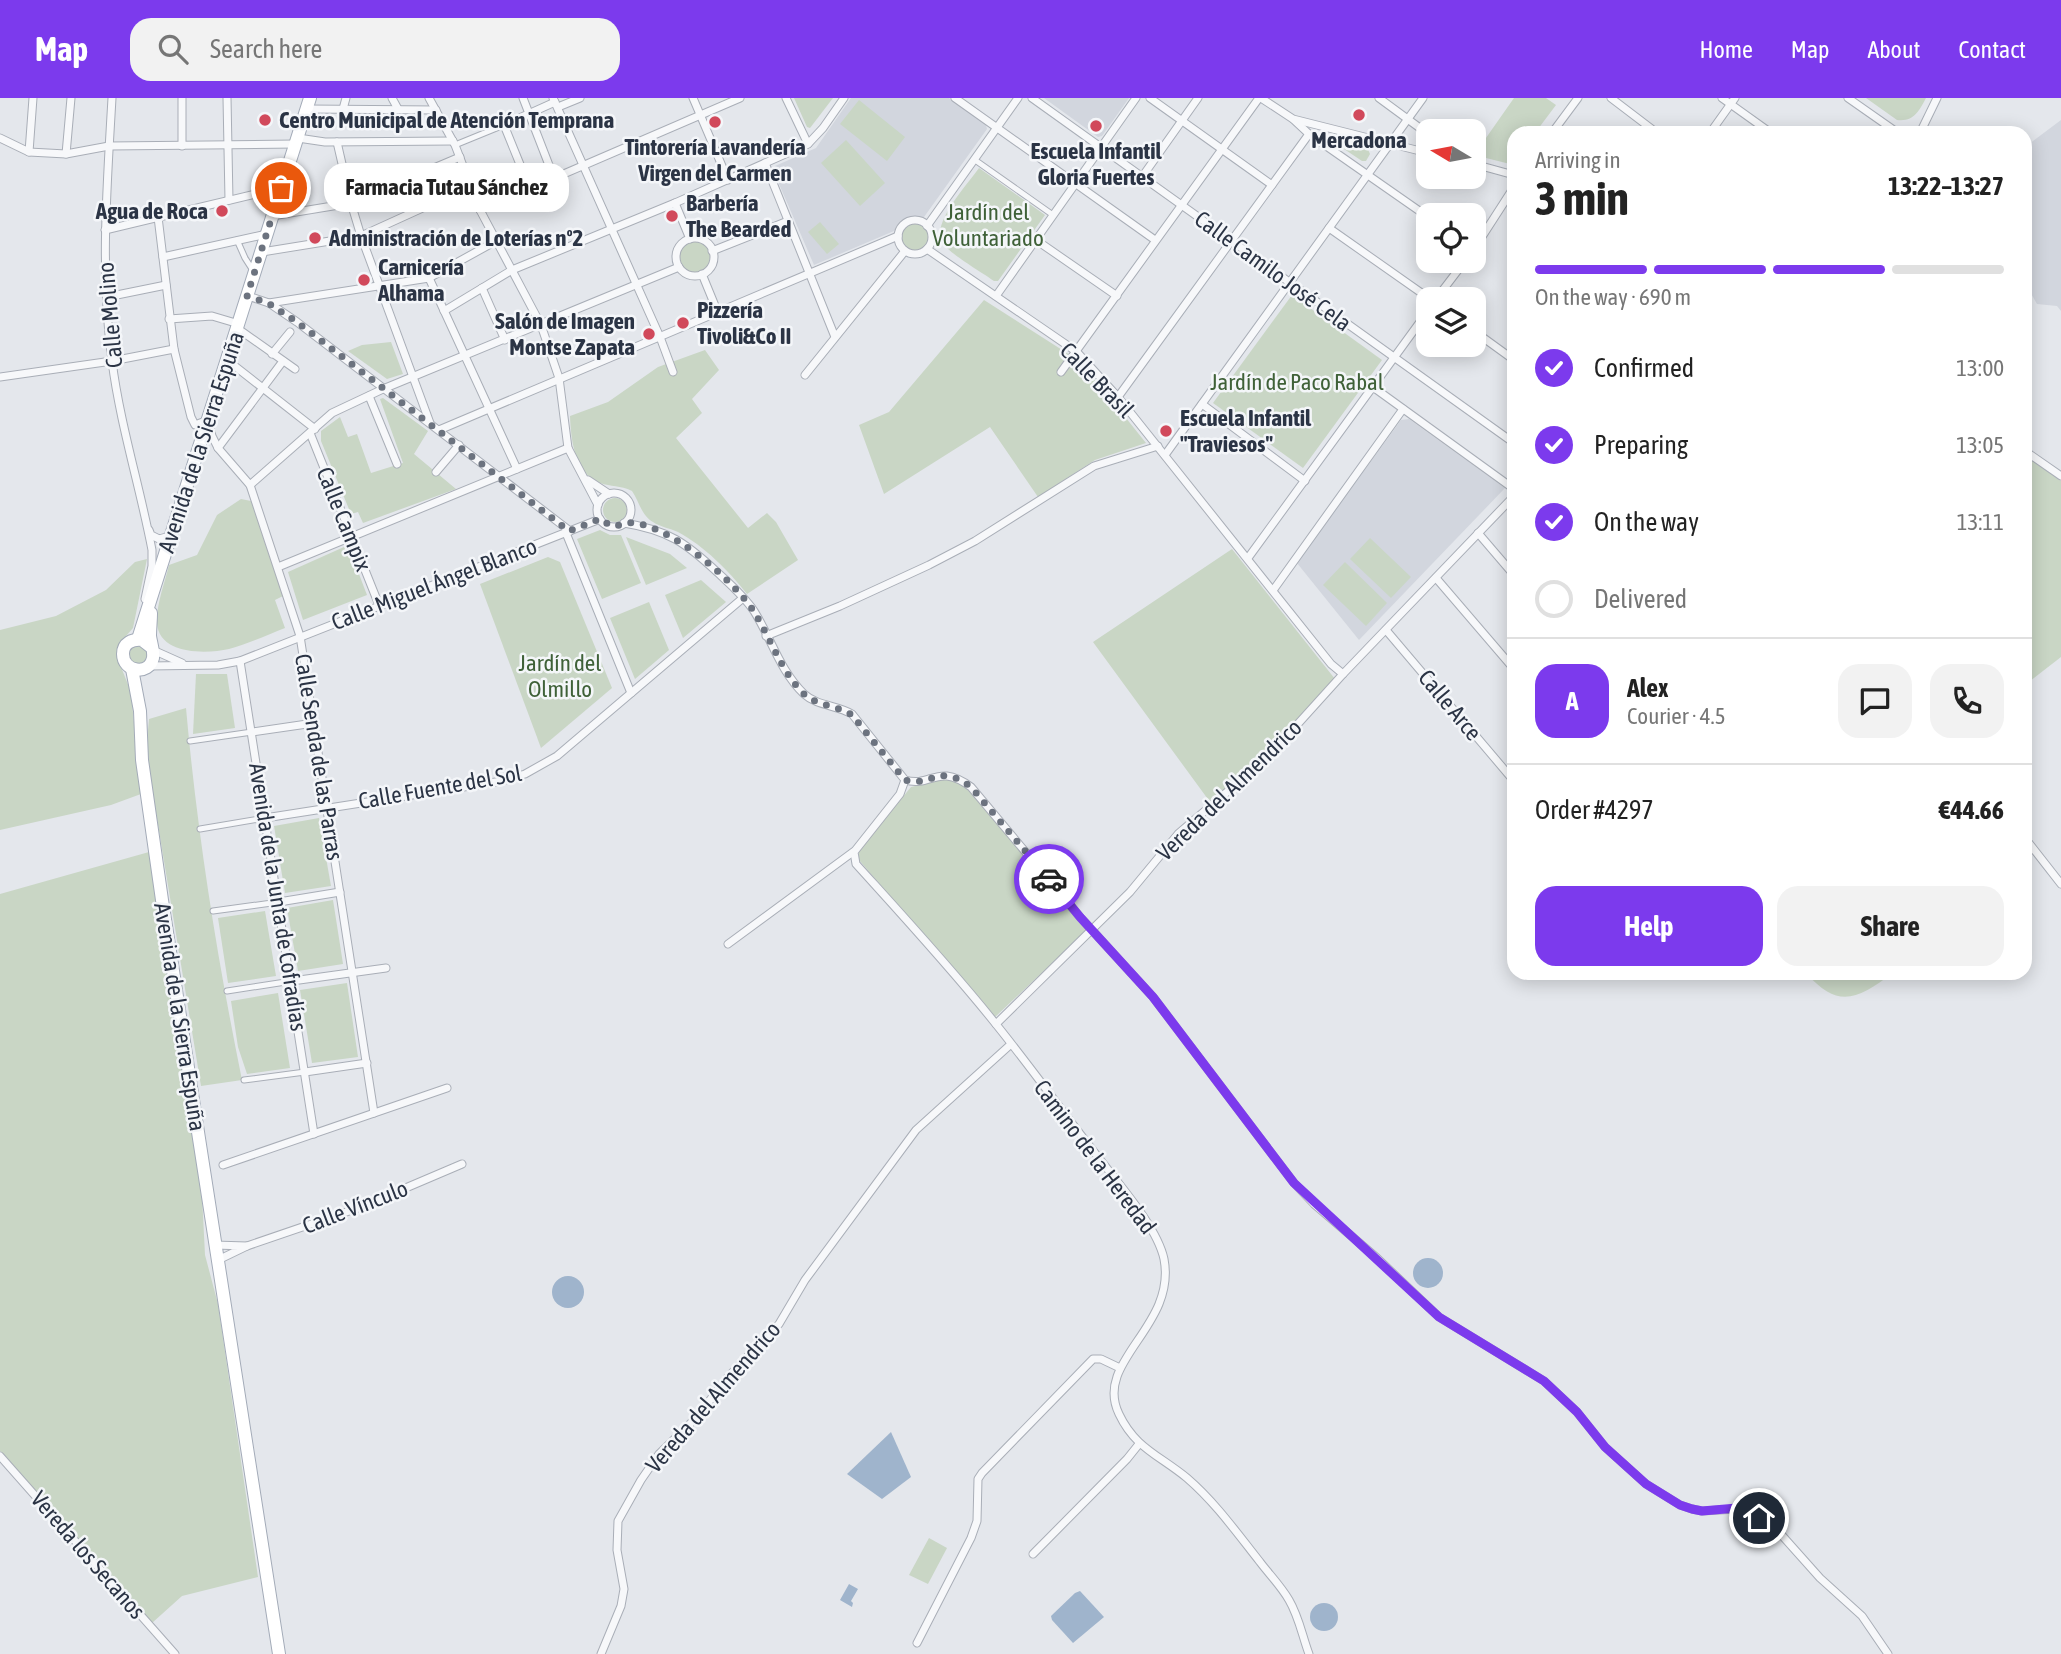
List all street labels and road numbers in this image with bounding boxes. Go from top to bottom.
street label: Calle Camilo José Cela [1190,206,1356,336]
street label: Calle Molino [92,261,128,369]
street label: Avenida de la Sierra Espuña [153,328,249,556]
street label: Calle Brasil [1055,337,1139,423]
street label: Calle Campix [311,463,377,575]
street label: Calle Miguel Ángel Blanco [328,533,540,635]
street label: Calle Senda de las Parras [290,652,348,862]
street label: Calle Arce [1413,665,1487,745]
street label: Vereda del Almendrico [1151,714,1307,866]
street label: Calle Fuente del Sol [356,760,524,814]
street label: Avenida de la Junta de Cofradías [244,761,312,1033]
street label: Avenida de la Sierra Espuña [149,901,211,1133]
street label: Camino de la Heredad [1029,1075,1161,1239]
street label: Calle Vínculo [299,1175,411,1239]
street label: Vereda del Almendrico [640,1316,786,1478]
street label: Vereda los Secanos [26,1486,150,1624]

